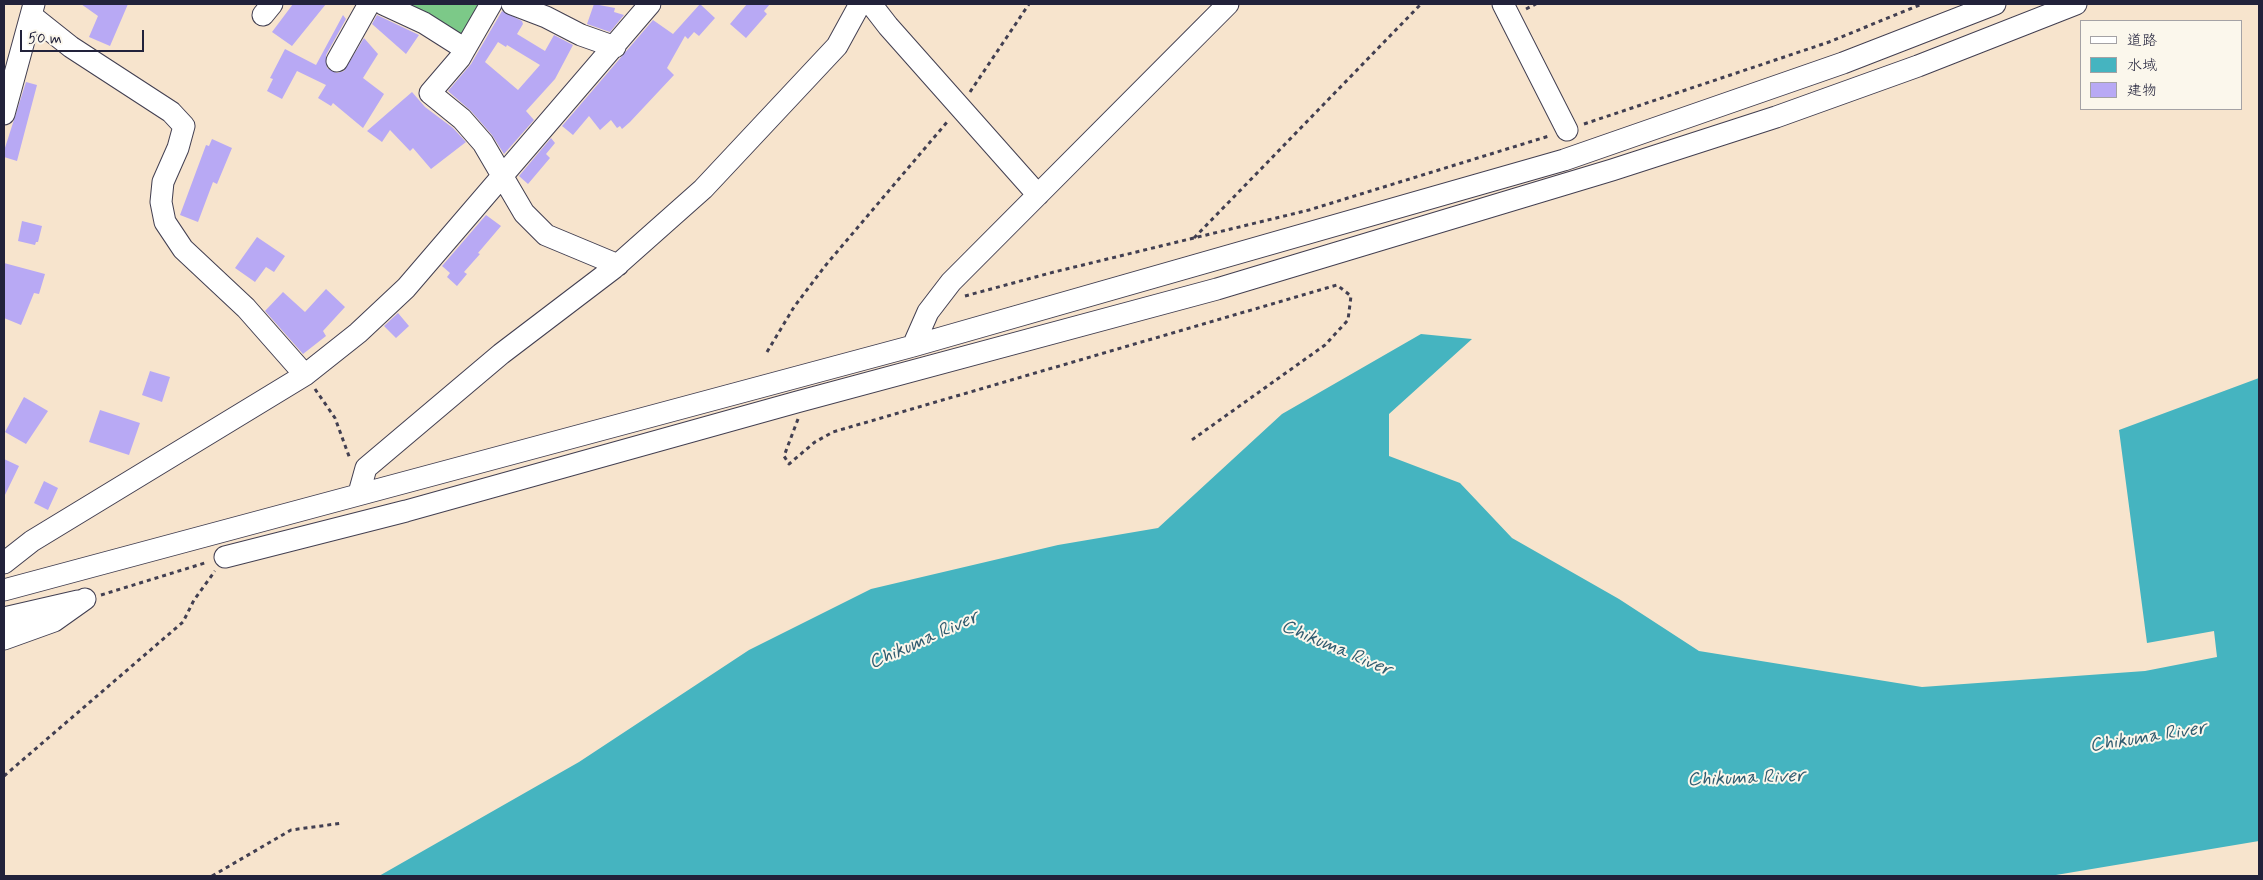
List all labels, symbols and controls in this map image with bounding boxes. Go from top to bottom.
scale bar [22,20,146,52]
legend [2080,20,2243,110]
text: 50 m [28,29,62,49]
text: 道路 [2127,31,2157,51]
text: 水域 [2127,56,2157,76]
text: 建物 [2127,81,2157,101]
water label: Chikuma River [866,607,982,675]
water label: Chikuma River [1277,616,1395,682]
water label: Chikuma River [2088,718,2208,758]
water label: Chikuma River [1687,766,1805,792]

